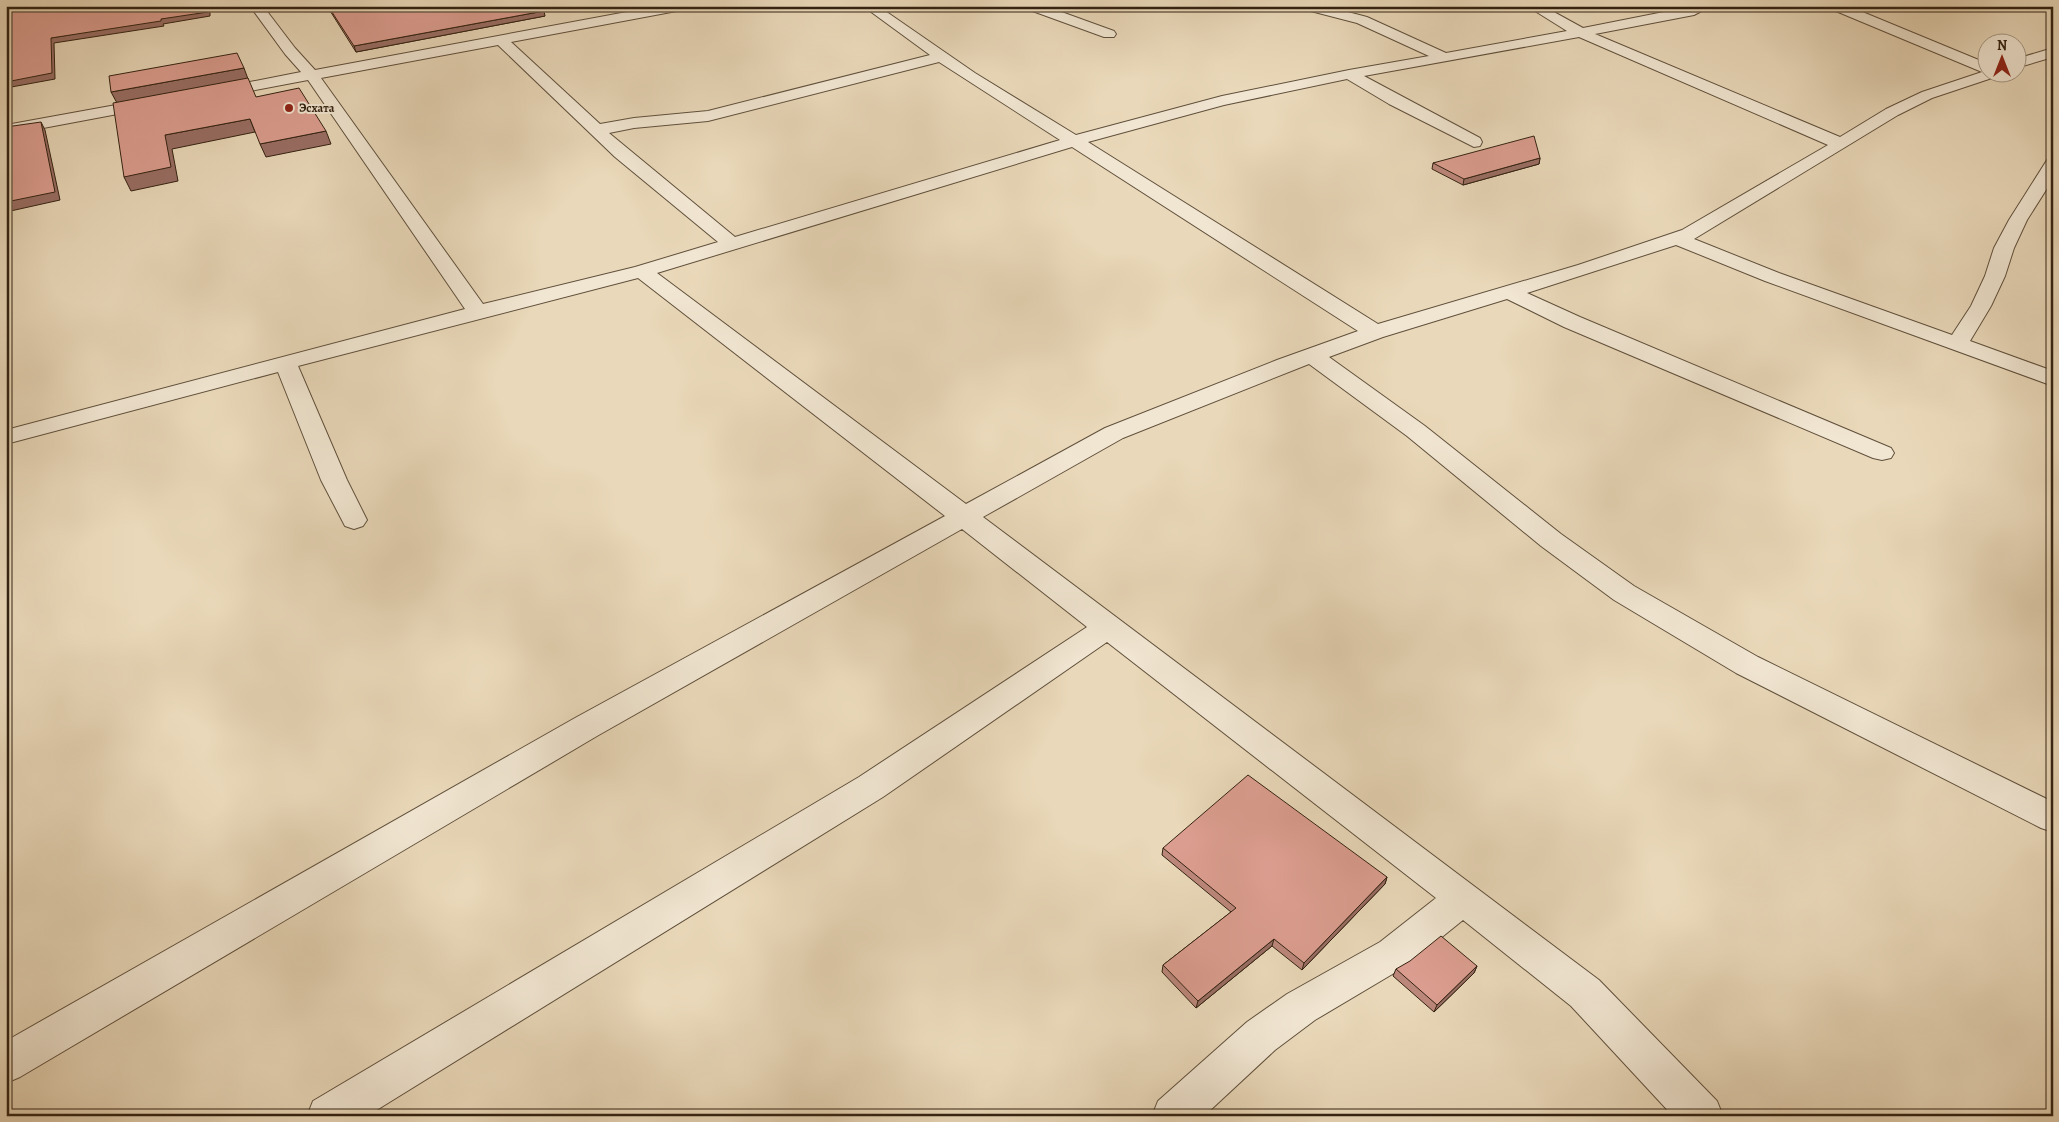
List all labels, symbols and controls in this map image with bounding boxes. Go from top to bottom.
north arrow [1976,32,2026,82]
text: N [1997,36,2007,55]
place label: Эсхата [299,100,335,116]
marker: Эсхата [283,102,295,114]

